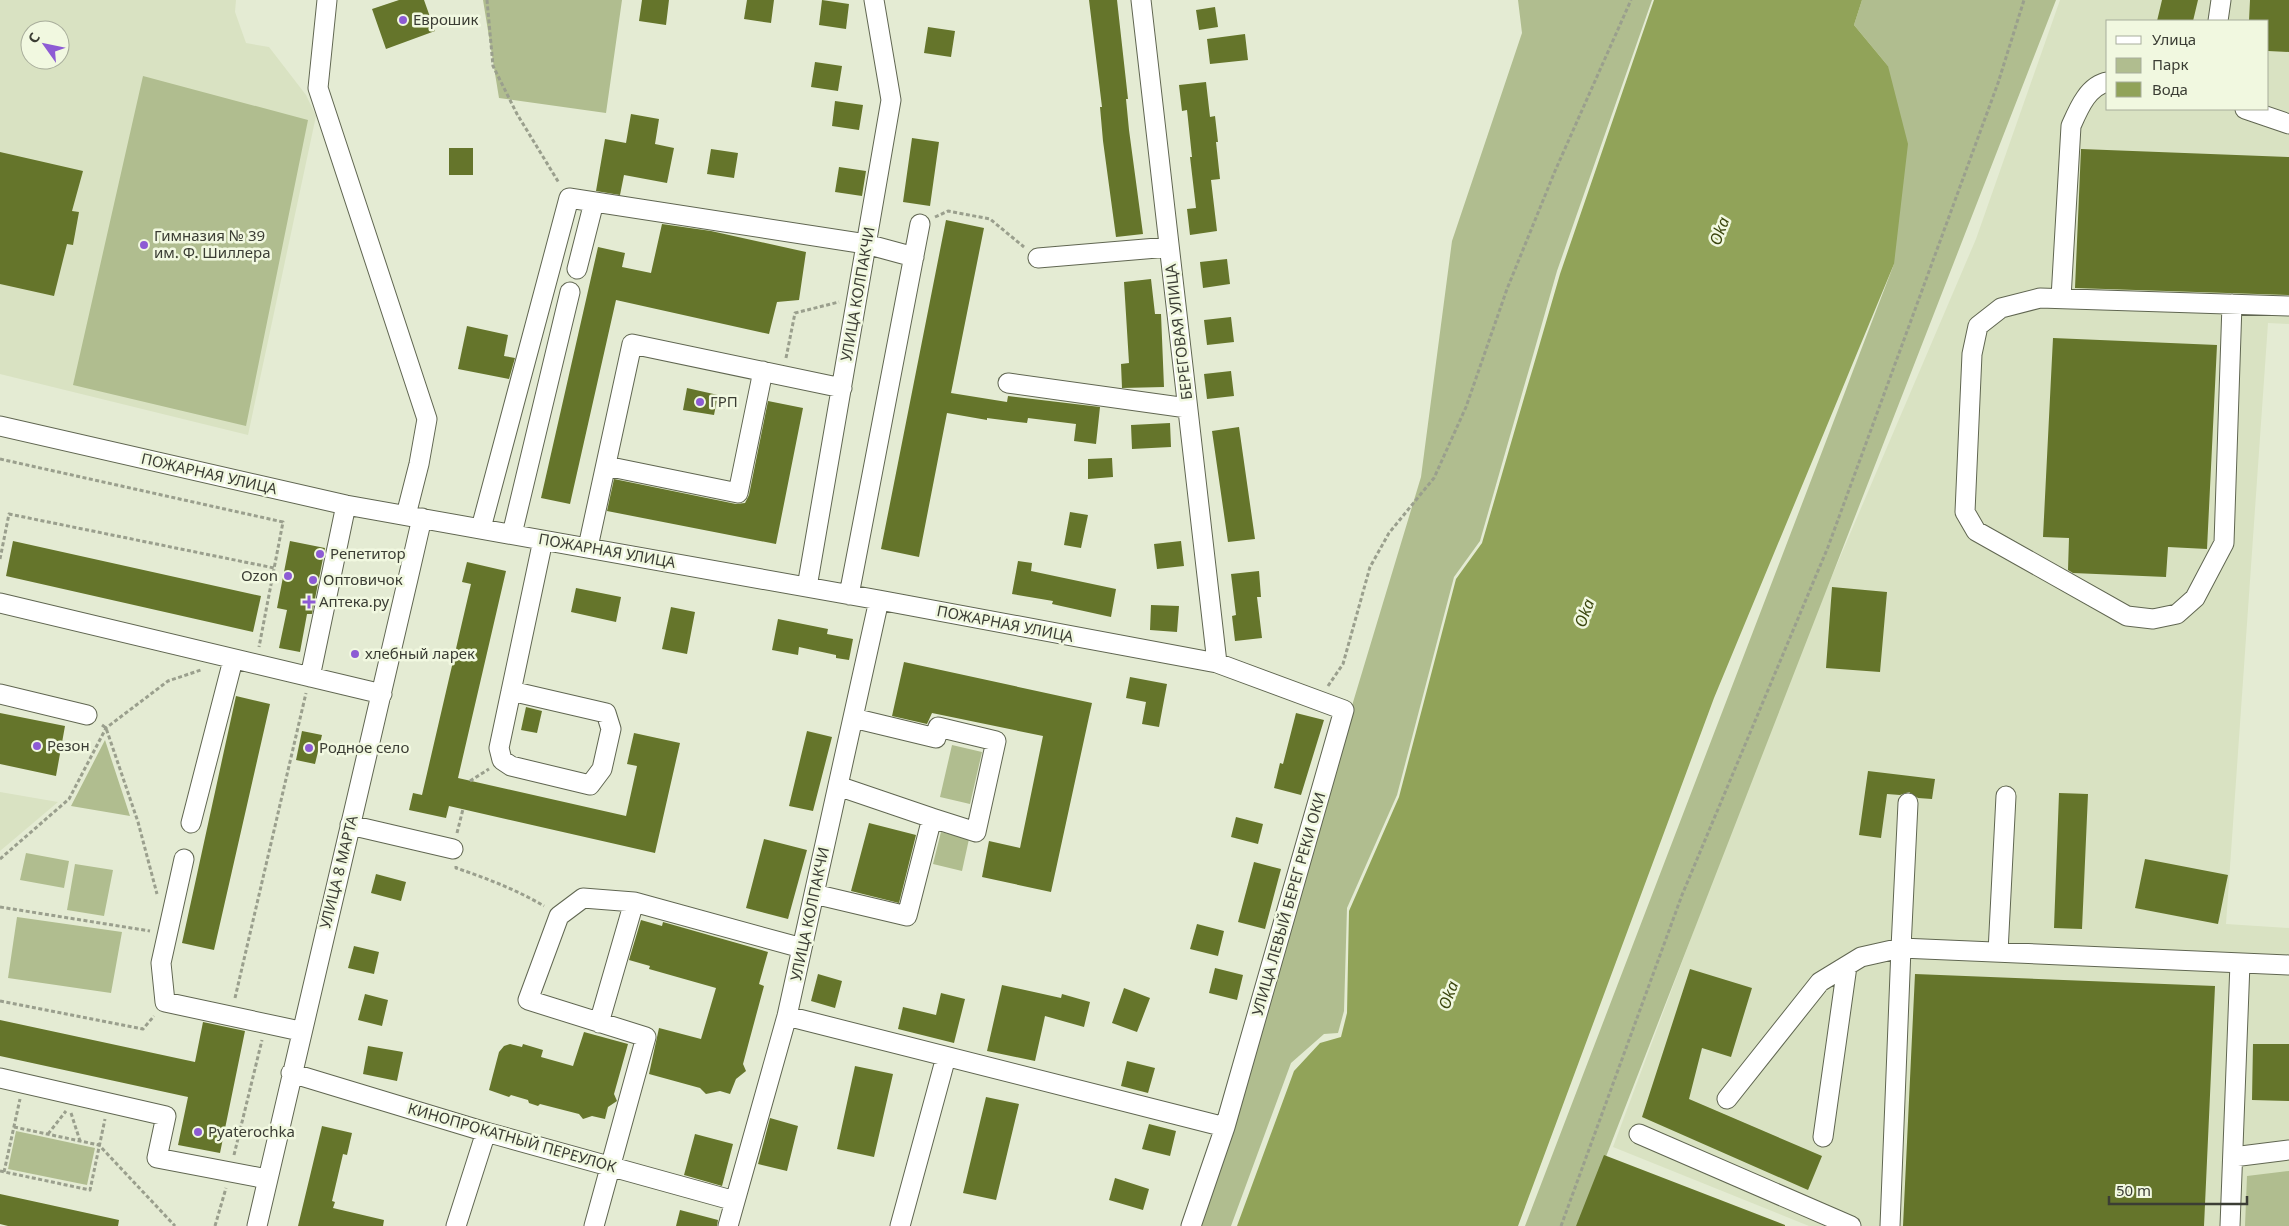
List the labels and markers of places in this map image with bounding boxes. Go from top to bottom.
place label: Еврошик [413,9,479,29]
marker: Еврошик [397,14,409,26]
place label: Гимназия № 39 им. Ф. Шиллера [154,225,271,262]
marker: Гимназия № 39 им. Ф. Шиллера [138,239,150,251]
place label: ГРП [710,391,738,411]
marker: ГРП [694,396,706,408]
place label: Репетитор [330,543,406,563]
marker: Репетитор [314,548,326,560]
place label: Ozon [241,565,278,585]
place label: Оптовичок [323,569,403,589]
marker: Ozon [282,570,294,582]
marker: Оптовичок [307,574,319,586]
place label: Аптека.ру [319,591,389,611]
marker: Аптека.ру [303,596,315,608]
place label: хлебный ларек [365,643,475,663]
marker: хлебный ларек [349,648,361,660]
place label: Резон [47,735,90,755]
place label: Родное село [319,737,409,757]
marker: Резон [31,740,43,752]
marker: Родное село [303,742,315,754]
place label: Pyaterochka [208,1121,295,1141]
marker: Pyaterochka [192,1126,204,1138]

